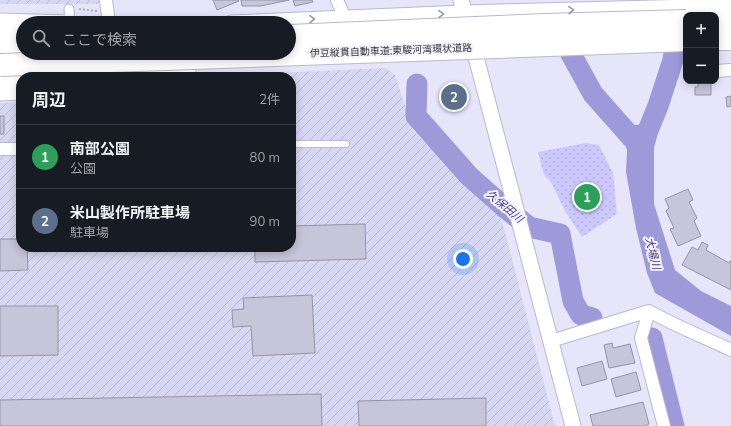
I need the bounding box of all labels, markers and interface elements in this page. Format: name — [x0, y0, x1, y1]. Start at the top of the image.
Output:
one-way arrow — [568, 6, 574, 14]
one-way arrow — [438, 9, 444, 18]
map controls — [683, 12, 719, 84]
button: + — [683, 12, 719, 48]
one-way arrow — [309, 15, 315, 24]
search box — [16, 16, 296, 60]
icon: search — [30, 27, 52, 49]
text: ここで検索 — [62, 30, 137, 49]
street label: 伊豆縦貫自動車道;東駿河湾環状道路 — [310, 41, 472, 60]
button: − — [683, 48, 719, 84]
pin: 2 — [441, 82, 467, 112]
text: 周辺 — [32, 89, 66, 110]
text: 2件 — [259, 91, 280, 107]
text: 南部公園 — [70, 139, 130, 158]
text: 1 — [41, 149, 49, 165]
text: 80 m — [250, 149, 280, 165]
text: 公園 — [70, 160, 96, 176]
pin: 1 — [574, 182, 600, 212]
water label: 久保田川 — [484, 186, 527, 226]
text: 米山製作所駐車場 — [70, 203, 190, 222]
text: 2 — [41, 213, 49, 229]
text: 90 m — [250, 213, 280, 229]
text: 駐車場 — [70, 224, 109, 240]
water label: 大場川 — [642, 235, 664, 272]
your location — [453, 249, 473, 269]

